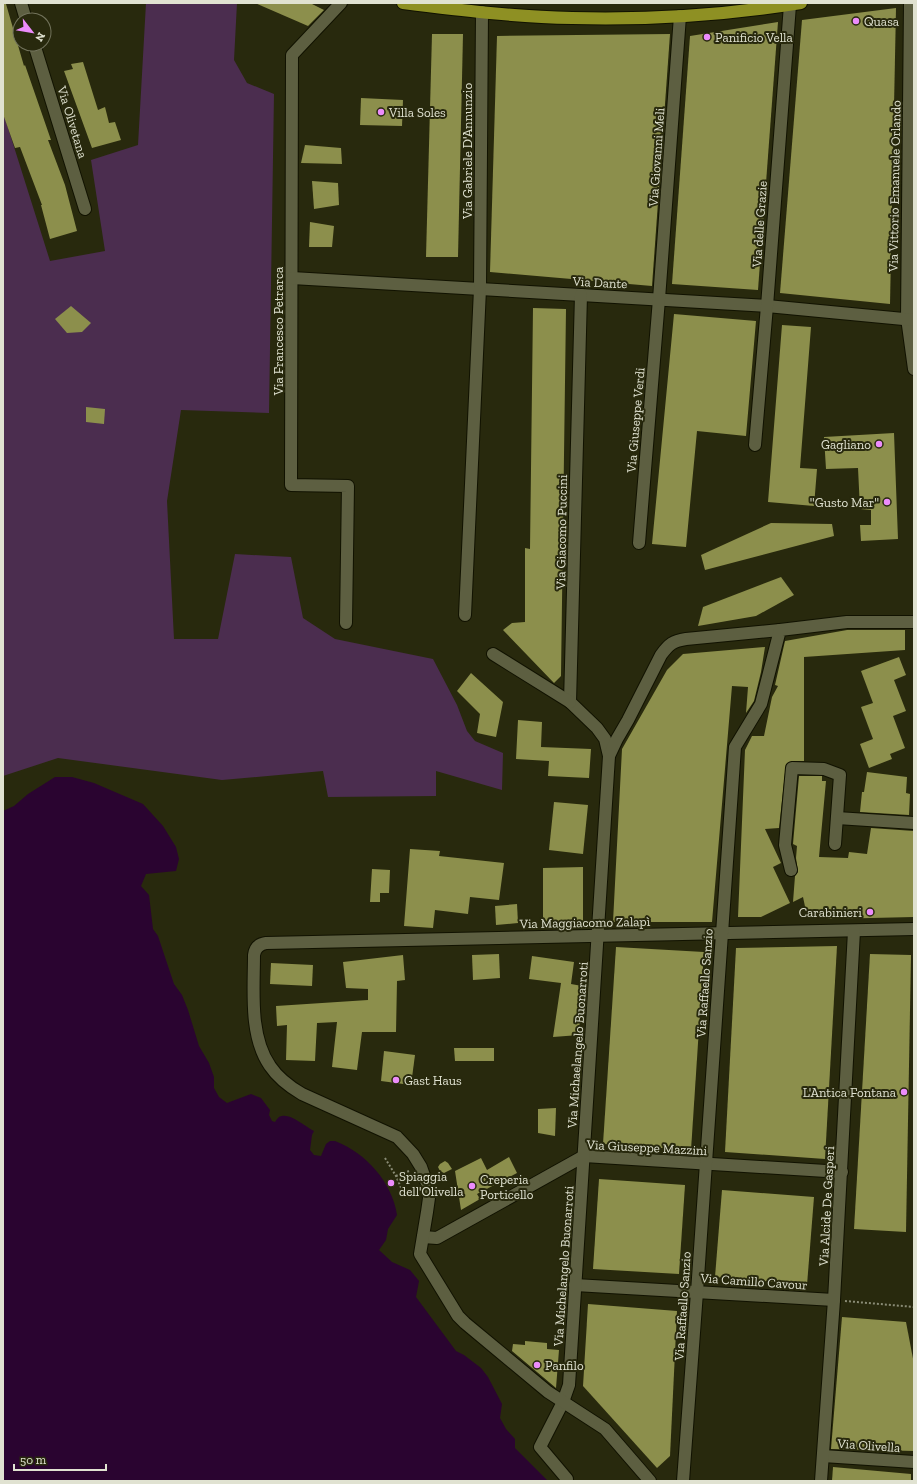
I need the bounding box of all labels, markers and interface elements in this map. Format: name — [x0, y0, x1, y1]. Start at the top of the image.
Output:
north arrow — [12, 12, 52, 52]
place label: Quasa — [864, 14, 900, 29]
marker: Quasa — [851, 16, 861, 26]
text: N — [32, 30, 48, 44]
place label: Panificio Vella — [715, 30, 794, 45]
marker: Panificio Vella — [702, 32, 712, 42]
street label: Via Olivetana — [54, 83, 91, 161]
street label: Via Gabriele D'Annunzio — [460, 83, 475, 220]
street label: Via Vittorio Emanuele Orlando — [885, 100, 904, 273]
place label: Villa Soles — [388, 105, 446, 120]
marker: Villa Soles — [376, 107, 386, 117]
street label: Via Giovanni Meli — [645, 107, 667, 208]
street label: Via delle Grazie — [749, 180, 770, 269]
street label: Via Francesco Petrarca — [271, 266, 286, 396]
street label: Via Dante — [571, 274, 628, 291]
street label: Via Giuseppe Verdi — [623, 366, 648, 474]
place label: Gagliano — [821, 437, 871, 452]
marker: Gagliano — [874, 439, 884, 449]
street label: Via Giacomo Puccini — [553, 474, 570, 591]
place label: "Gusto Mar" — [810, 495, 879, 510]
marker: "Gusto Mar" — [882, 497, 892, 507]
place label: Carabinieri — [799, 905, 862, 920]
marker: Carabinieri — [865, 907, 875, 917]
street label: Via Maggiacomo Zalapì — [519, 914, 651, 931]
street label: Via Raffaello Sanzio — [693, 928, 716, 1039]
street label: Via Michaelangelo Buonarroti — [564, 961, 591, 1130]
place label: Gast Haus — [404, 1073, 462, 1088]
marker: Gast Haus — [391, 1075, 401, 1085]
place label: L'Antica Fontana — [803, 1085, 897, 1100]
marker: L'Antica Fontana — [899, 1087, 909, 1097]
street label: Via Giuseppe Mazzini — [585, 1137, 708, 1158]
street label: Via Alcide De Gasperi — [816, 1145, 837, 1267]
place label: Spiaggia dell'Olivella — [399, 1169, 464, 1199]
place label: Creperia Porticello — [480, 1172, 534, 1202]
marker: Spiaggia dell'Olivella — [386, 1178, 396, 1188]
marker: Creperia Porticello — [467, 1181, 477, 1191]
street label: Via Michelangelo Buonarroti — [550, 1185, 577, 1348]
street label: Via Raffaello Sanzio — [671, 1251, 694, 1362]
street label: Via Camillo Cavour — [699, 1270, 808, 1293]
place label: Panfilo — [545, 1358, 584, 1373]
marker: Panfilo — [532, 1360, 542, 1370]
street label: Via Olivella — [836, 1436, 902, 1455]
scale bar — [14, 1446, 106, 1472]
text: 50 m — [20, 1453, 47, 1467]

